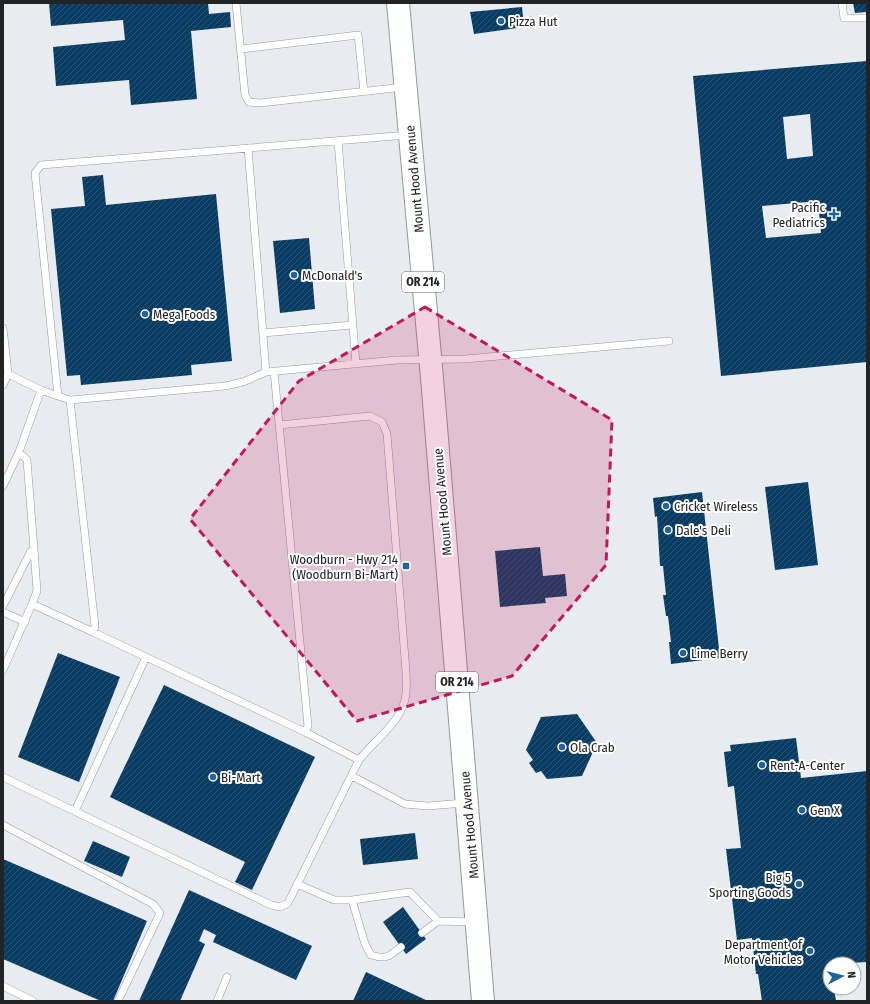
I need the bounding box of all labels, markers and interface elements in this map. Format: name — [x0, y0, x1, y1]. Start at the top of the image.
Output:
place label: Pizza Hut — [509, 14, 558, 29]
marker: Pizza Hut — [496, 16, 506, 26]
street label: Mount Hood Avenue — [402, 125, 427, 233]
place label: Pacific Pediatrics — [772, 200, 825, 230]
marker: Pacific Pediatrics — [828, 208, 840, 220]
place label: McDonald's — [302, 268, 363, 283]
marker: McDonald's — [289, 270, 299, 280]
road number: OR 214 — [402, 272, 444, 292]
place label: Mega Foods — [153, 307, 216, 322]
marker: Mega Foods — [140, 309, 150, 319]
street label: Mount Hood Avenue — [430, 448, 455, 556]
place label: Cricket Wireless — [674, 499, 758, 514]
marker: Cricket Wireless — [661, 501, 671, 511]
place label: Dale's Deli — [676, 523, 731, 538]
marker: Dale's Deli — [663, 525, 673, 535]
place label: Woodburn - Hwy 214 (Woodburn Bi-Mart) — [290, 552, 398, 582]
marker: Woodburn - Hwy 214 (Woodburn Bi-Mart) — [401, 561, 411, 571]
place label: Lime Berry — [691, 646, 748, 661]
marker: Lime Berry — [678, 648, 688, 658]
road number: OR 214 — [436, 672, 478, 692]
place label: Ola Crab — [570, 740, 615, 755]
marker: Ola Crab — [557, 742, 567, 752]
place label: Rent-A-Center — [770, 758, 845, 773]
marker: Rent-A-Center — [757, 760, 767, 770]
place label: Bi-Mart — [221, 770, 261, 785]
street label: Mount Hood Avenue — [457, 771, 482, 879]
marker: Bi-Mart — [208, 772, 218, 782]
place label: Gen X — [810, 803, 841, 818]
marker: Gen X — [797, 805, 807, 815]
place label: Big 5 Sporting Goods — [709, 870, 791, 900]
marker: Big 5 Sporting Goods — [794, 879, 804, 889]
place label: Department of Motor Vehicles — [724, 937, 803, 967]
marker: Department of Motor Vehicles — [805, 946, 815, 956]
north arrow — [822, 956, 862, 996]
text: N — [845, 971, 858, 979]

